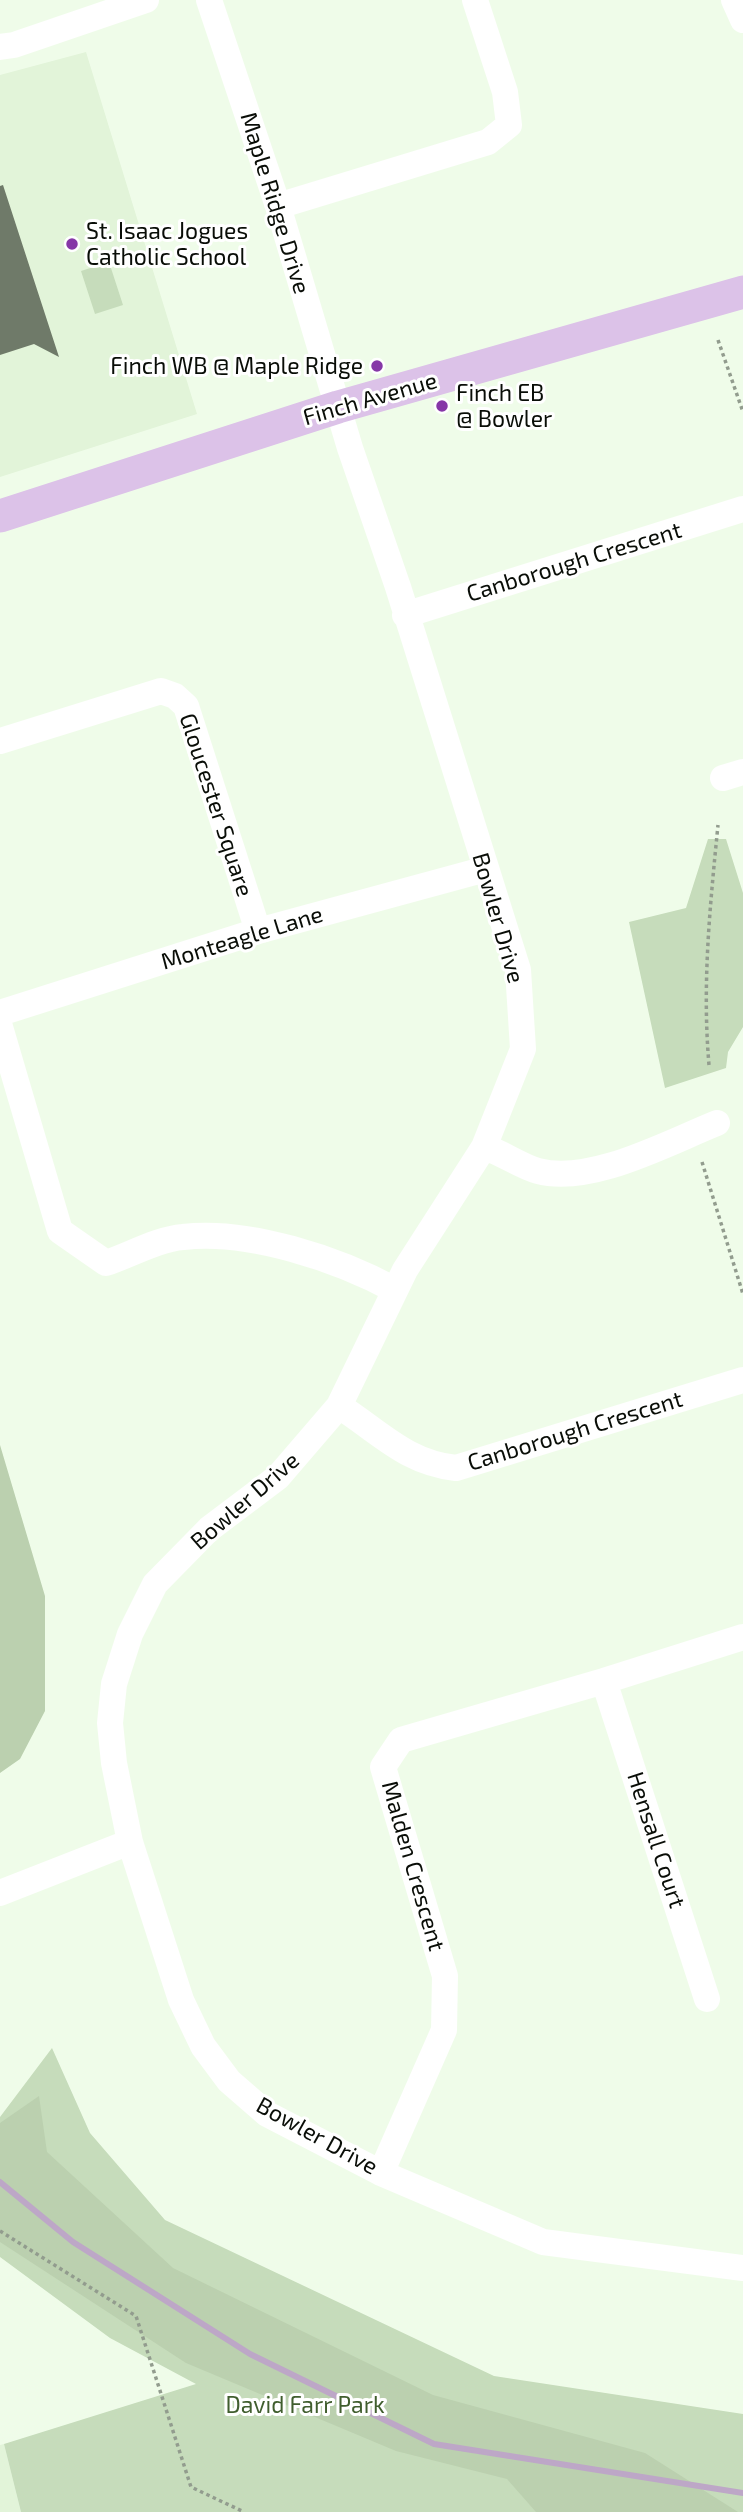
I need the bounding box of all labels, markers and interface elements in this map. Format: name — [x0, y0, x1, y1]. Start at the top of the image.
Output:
street label: Maple Ridge Drive — [234, 109, 316, 297]
place label: St. Isaac Jogues Catholic School — [86, 217, 248, 271]
marker: St. Isaac Jogues Catholic School — [64, 236, 80, 252]
place label: Finch WB @ Maple Ridge — [110, 352, 363, 380]
marker: Finch WB @ Maple Ridge — [369, 358, 385, 374]
street label: Finch Avenue — [300, 367, 440, 431]
place label: Finch EB @ Bowler — [456, 379, 552, 433]
marker: Finch EB @ Bowler — [434, 398, 450, 414]
street label: Canborough Crescent — [463, 516, 685, 608]
street label: Gloucester Square — [173, 710, 259, 900]
street label: Bowler Drive — [466, 850, 530, 986]
street label: Monteagle Lane — [158, 900, 326, 976]
street label: Canborough Crescent — [464, 1385, 686, 1477]
street label: Bowler Drive — [185, 1447, 305, 1555]
street label: Hensall Court — [621, 1768, 691, 1912]
street label: Malden Crescent — [376, 1778, 450, 1954]
street label: Bowler Drive — [252, 2091, 382, 2181]
park label: David Farr Park — [225, 2391, 385, 2419]

